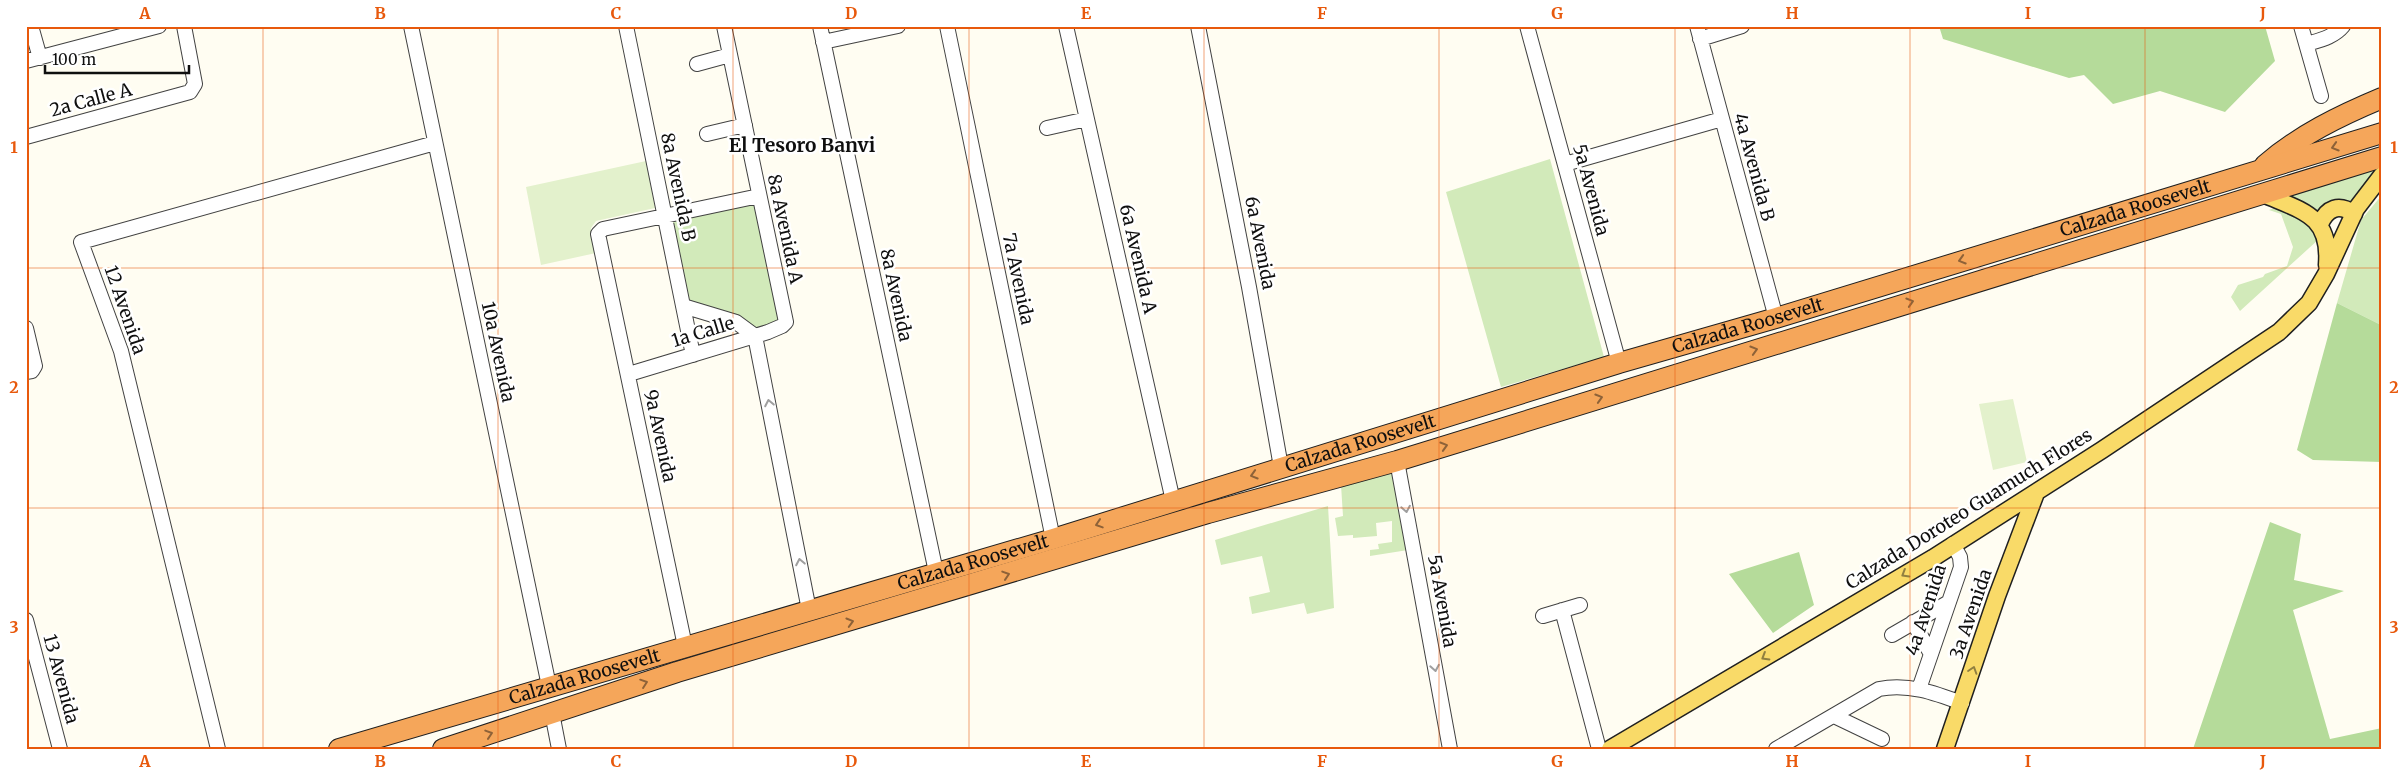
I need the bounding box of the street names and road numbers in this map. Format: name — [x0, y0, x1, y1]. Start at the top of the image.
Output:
street label: 2a Calle A — [47, 77, 135, 121]
street label: 4a Avenida B — [1729, 110, 1780, 223]
street label: 8a Avenida B — [656, 130, 701, 243]
street label: 5a Avenida — [1568, 142, 1615, 238]
street label: 8a Avenida A — [763, 172, 808, 286]
street label: Calzada Roosevelt — [2057, 174, 2213, 242]
street label: 6a Avenida — [1240, 194, 1281, 292]
street label: 6a Avenida A — [1115, 202, 1162, 316]
street label: 7a Avenida — [998, 231, 1039, 327]
street label: 8a Avenida — [875, 246, 918, 344]
street label: 12 Avenida — [100, 262, 151, 358]
street label: Calzada Roosevelt — [1669, 292, 1826, 358]
street label: 10a Avenida — [477, 300, 520, 405]
street label: 1a Calle — [669, 311, 737, 352]
street label: 9a Avenida — [639, 387, 682, 485]
street label: Calzada Roosevelt — [1282, 409, 1438, 477]
street label: Calzada Doroteo Guamuch Flores — [1841, 423, 2096, 594]
street label: Calzada Roosevelt — [895, 529, 1051, 595]
street label: 5a Avenida — [1423, 553, 1462, 649]
street label: 4a Avenida — [1900, 561, 1951, 658]
street label: 3a Avenida — [1944, 566, 1997, 662]
street label: 13 Avenida — [39, 632, 85, 726]
street label: Calzada Roosevelt — [506, 643, 663, 709]

